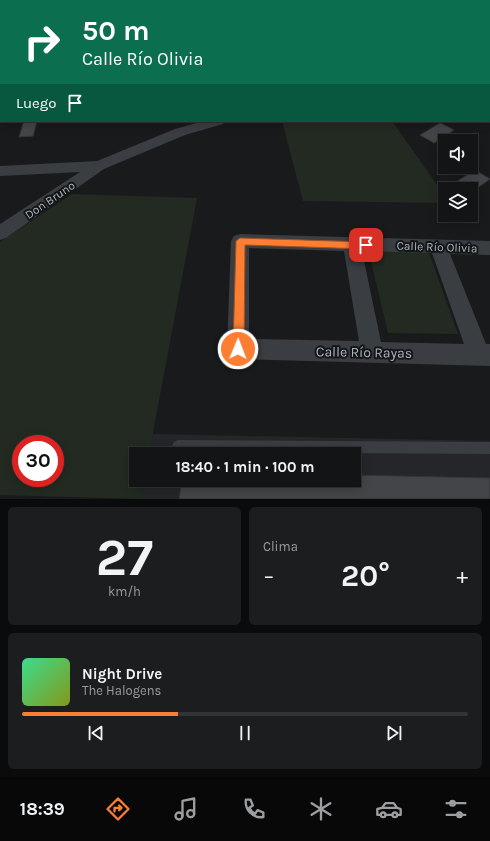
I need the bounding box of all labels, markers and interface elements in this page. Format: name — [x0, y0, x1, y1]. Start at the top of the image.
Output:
text: 50 m — [82, 14, 150, 47]
icon: right — [16, 16, 68, 68]
text: Calle Río Olivia — [82, 48, 203, 70]
icon: arrive — [64, 92, 86, 114]
text: Luego — [16, 94, 56, 112]
map controls — [438, 134, 478, 222]
button: sound — [438, 134, 478, 174]
street label: Don Bruno — [22, 178, 78, 222]
button: layers — [438, 182, 478, 222]
pin — [349, 228, 383, 262]
icon: arrive — [355, 234, 377, 256]
street label: Calle Río Olivia — [396, 239, 478, 255]
position arrow — [217, 328, 259, 370]
street label: Calle Río Rayas — [316, 343, 412, 362]
speed limit sign: 30 — [12, 435, 64, 487]
text: 18:40 · 1 min · 100 m — [175, 458, 315, 476]
text: 27 — [96, 527, 153, 588]
text: Clima — [263, 539, 298, 554]
text: 20° — [341, 558, 390, 594]
text: − — [263, 563, 275, 589]
text: + — [456, 563, 468, 589]
text: km/h — [108, 584, 141, 599]
text: Night Drive — [82, 665, 162, 683]
text: The Halogens — [82, 683, 161, 698]
icon: previous — [85, 722, 107, 744]
icon: pause — [234, 722, 256, 744]
icon: next — [383, 722, 405, 744]
icon: directions — [104, 795, 132, 823]
icon: music — [172, 795, 200, 823]
icon: phone — [240, 795, 268, 823]
icon: climate — [307, 795, 335, 823]
icon: car — [375, 795, 403, 823]
icon: filters — [442, 795, 470, 823]
text: 18:39 — [20, 798, 65, 820]

